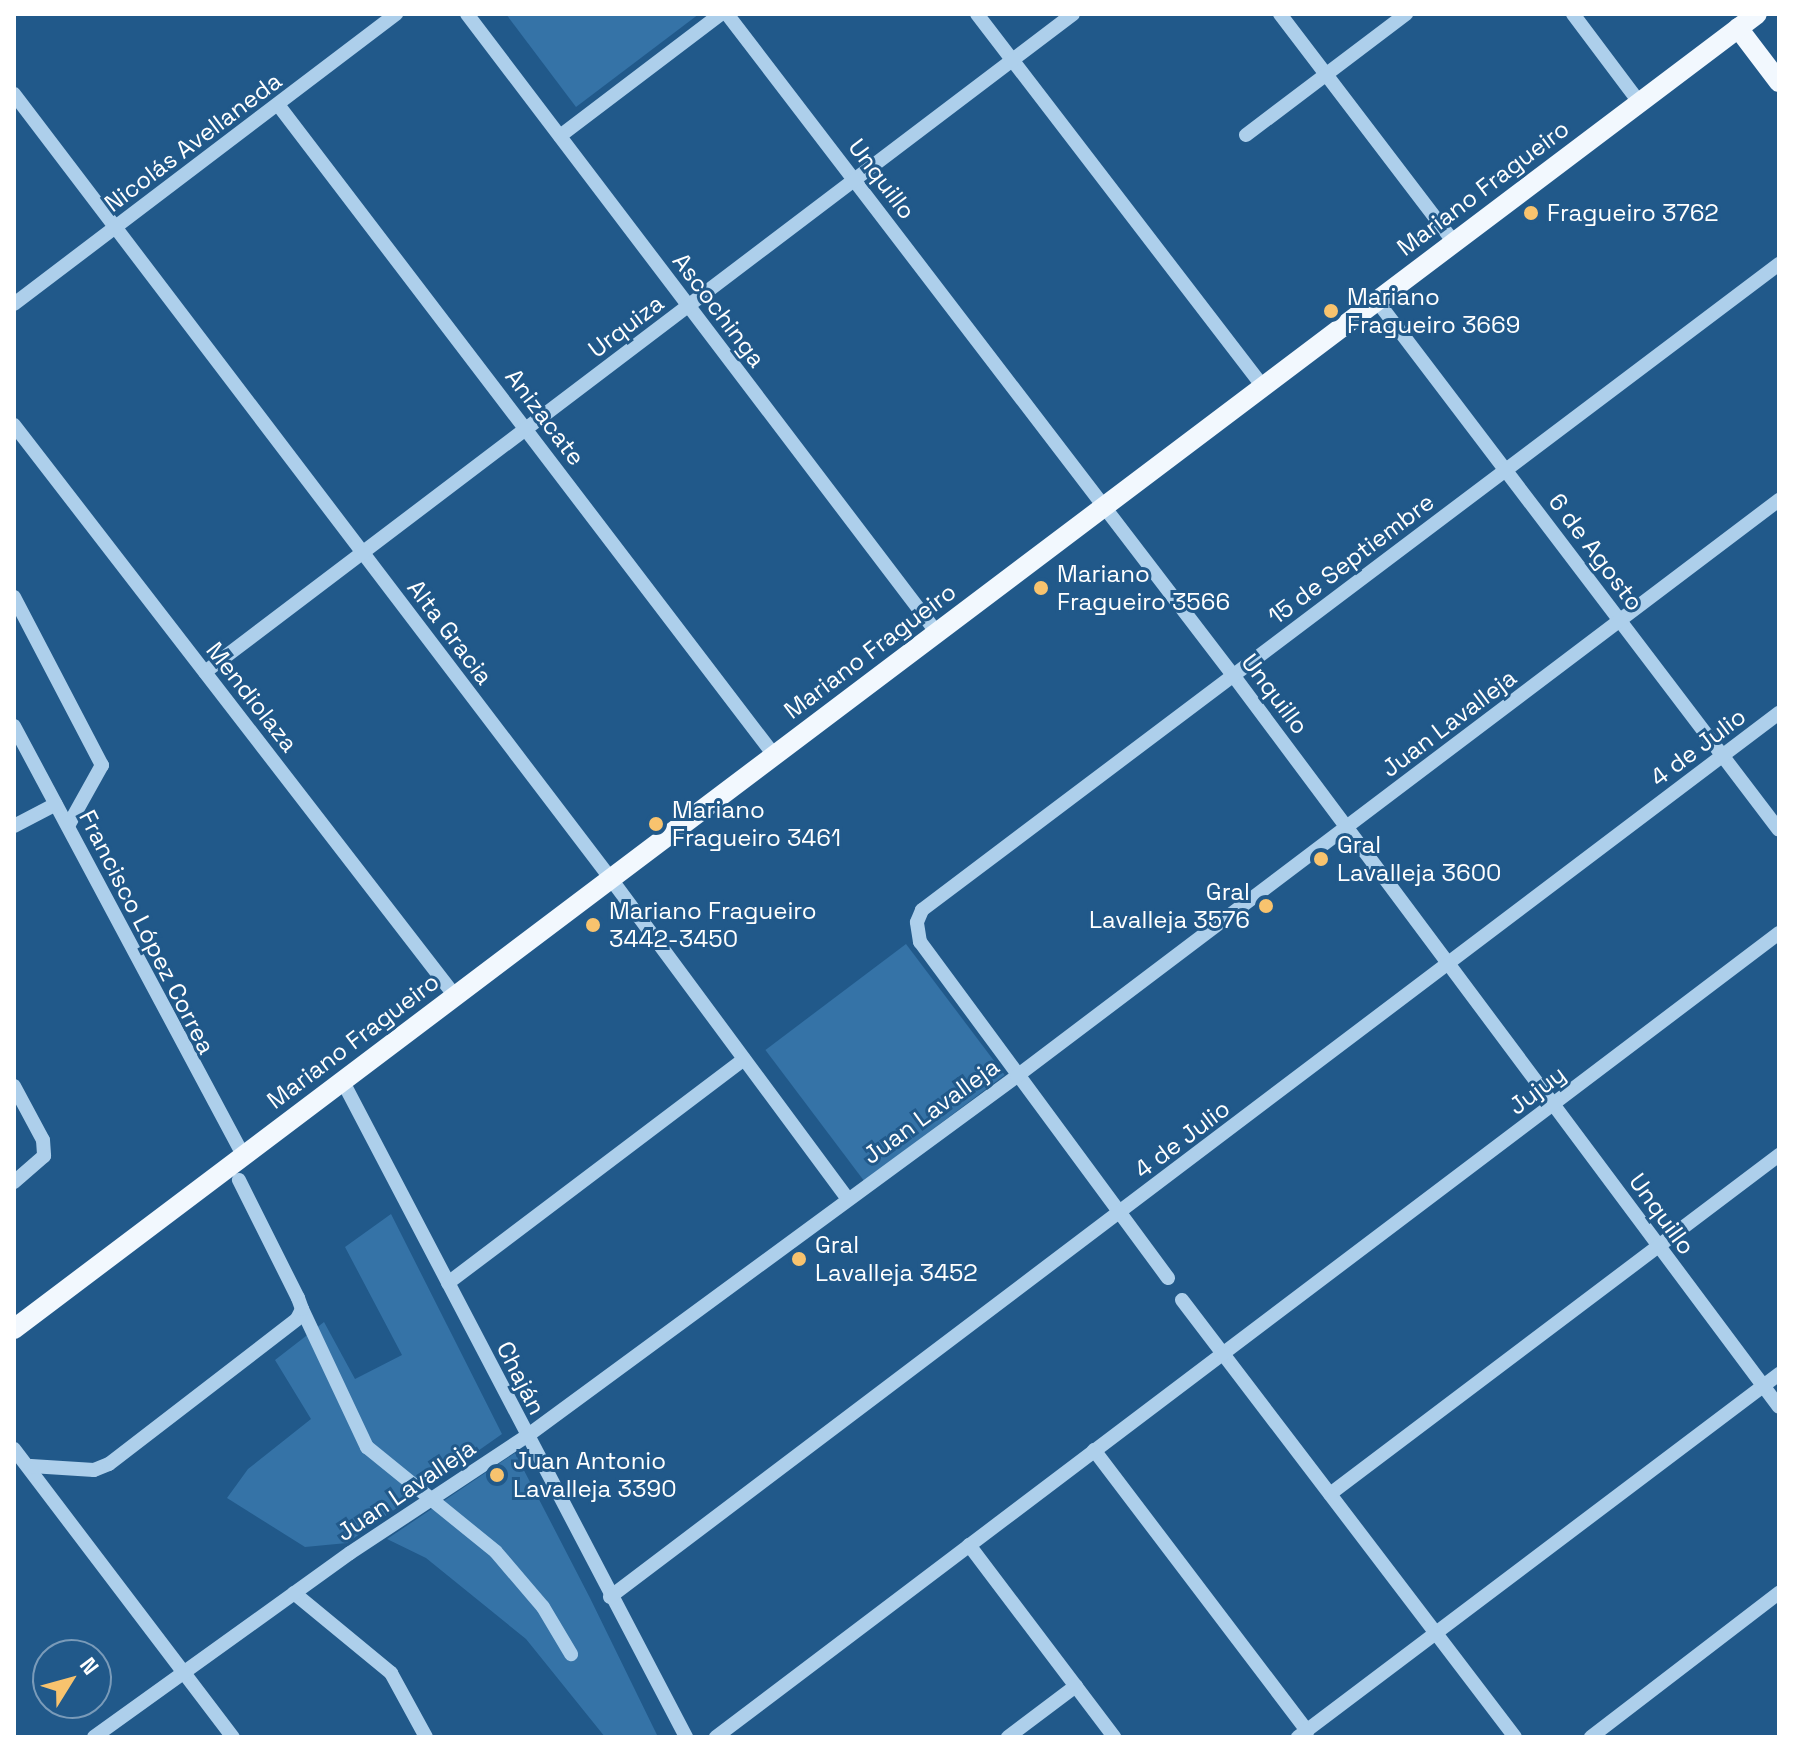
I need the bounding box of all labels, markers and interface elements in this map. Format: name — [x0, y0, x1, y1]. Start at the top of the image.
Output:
street label: Nicolás Avellaneda — [99, 66, 287, 218]
street label: Mariano Fragueiro — [1391, 114, 1575, 262]
street label: Unquillo — [842, 133, 922, 225]
place label: Fragueiro 3762 — [1547, 199, 1719, 227]
marker: Fragueiro 3762 — [1522, 204, 1540, 222]
street label: Ascochinga — [667, 247, 771, 373]
place label: Mariano Fragueiro 3669 — [1347, 283, 1520, 339]
street label: Urquiza — [583, 288, 669, 364]
marker: Mariano Fragueiro 3669 — [1322, 302, 1340, 320]
street label: Anizacate — [499, 363, 591, 471]
street label: 15 de Septiembre — [1262, 487, 1440, 631]
street label: 6 de Agosto — [1542, 487, 1650, 617]
place label: Mariano Fragueiro 3566 — [1057, 560, 1230, 616]
street label: Alta Gracia — [401, 574, 499, 690]
street label: Mariano Fragueiro — [778, 577, 962, 725]
marker: Mariano Fragueiro 3566 — [1032, 579, 1050, 597]
street label: Mendiolaza — [200, 636, 304, 758]
street label: Unquillo — [1235, 648, 1315, 740]
street label: Juan Lavalleja — [1376, 663, 1522, 783]
street label: 4 de Julio — [1645, 702, 1751, 792]
place label: Mariano Fragueiro 3461 — [672, 796, 841, 852]
street label: Francisco López Correa — [73, 805, 221, 1059]
marker: Mariano Fragueiro 3461 — [647, 815, 665, 833]
place label: Gral Lavalleja 3600 — [1337, 831, 1501, 887]
marker: Gral Lavalleja 3600 — [1312, 850, 1330, 868]
place label: Gral Lavalleja 3576 — [1089, 878, 1250, 934]
place label: Mariano Fragueiro 3442-3450 — [609, 897, 817, 953]
marker: Gral Lavalleja 3576 — [1257, 897, 1275, 915]
marker: Mariano Fragueiro 3442-3450 — [584, 916, 602, 934]
street label: Mariano Fragueiro — [261, 967, 445, 1115]
street label: Juan Lavalleja — [857, 1052, 1005, 1170]
street label: Jujuy — [1503, 1059, 1571, 1121]
street label: 4 de Julio — [1129, 1094, 1235, 1184]
street label: Unquillo — [1623, 1168, 1701, 1260]
place label: Gral Lavalleja 3452 — [815, 1231, 978, 1287]
marker: Gral Lavalleja 3452 — [790, 1250, 808, 1268]
street label: Chaján — [490, 1337, 552, 1419]
street label: Juan Lavalleja — [331, 1433, 481, 1547]
place label: Juan Antonio Lavalleja 3390 — [513, 1447, 677, 1503]
marker: Juan Antonio Lavalleja 3390 — [488, 1466, 506, 1484]
north arrow — [32, 1639, 112, 1719]
text: N — [74, 1651, 105, 1680]

